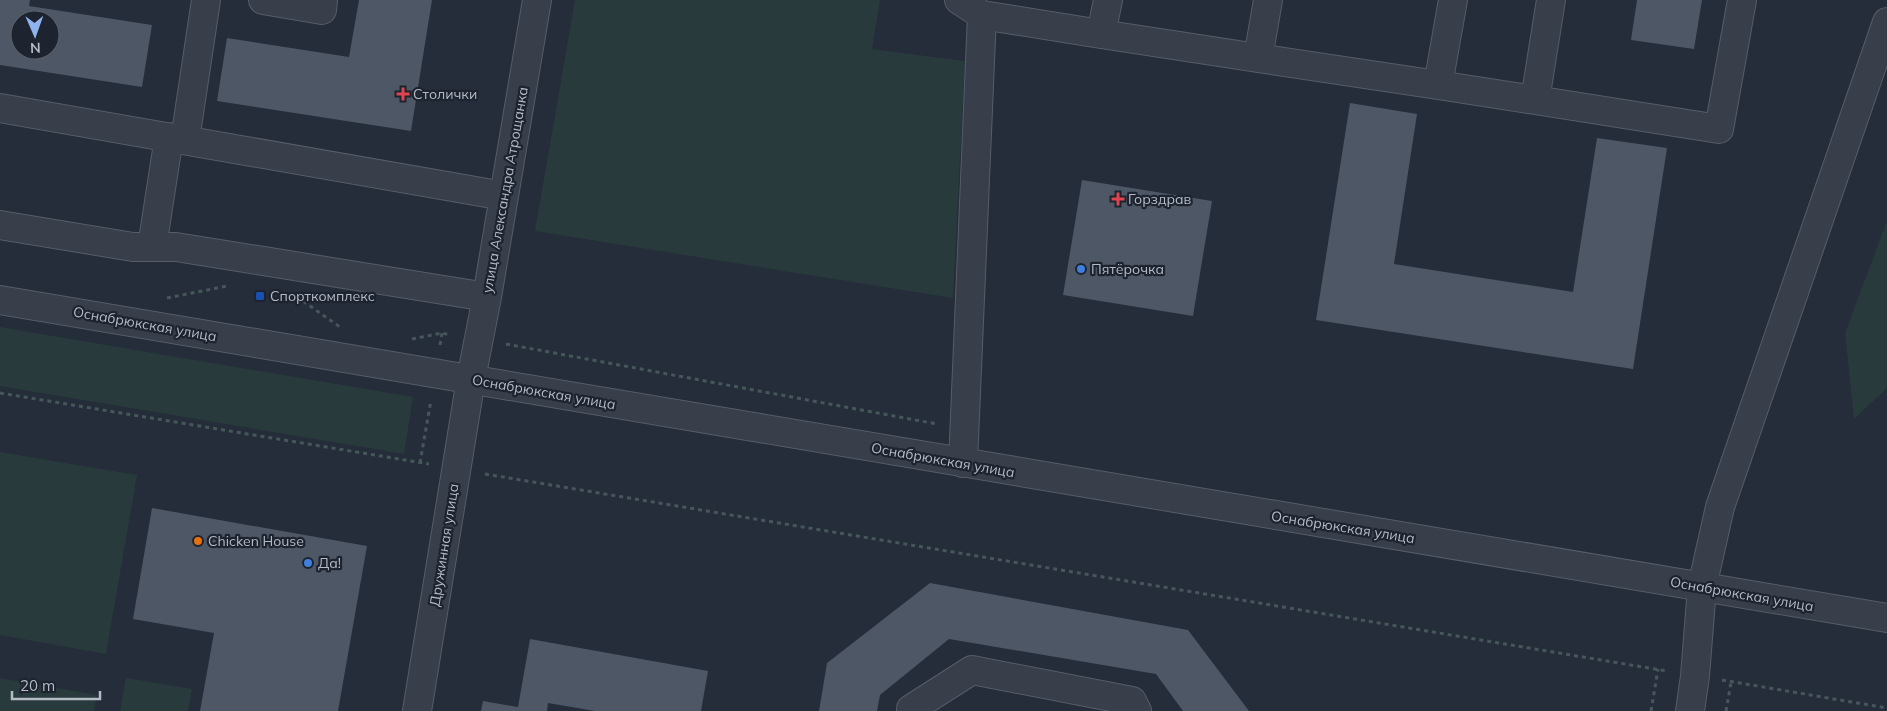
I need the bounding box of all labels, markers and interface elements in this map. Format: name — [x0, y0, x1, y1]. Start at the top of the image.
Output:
north arrow — [10, 10, 60, 60]
text: N — [30, 39, 41, 57]
place label: Столички — [413, 85, 477, 103]
street label: улица Александра Атрощанка — [478, 85, 532, 295]
marker: Столички — [397, 88, 409, 100]
place label: Горздрав — [1128, 190, 1192, 208]
marker: Горздрав — [1112, 193, 1124, 205]
place label: Пятёрочка — [1091, 260, 1164, 278]
marker: Пятёрочка — [1075, 263, 1087, 275]
place label: Спорткомплекс — [270, 287, 375, 305]
marker: Спорткомплекс — [254, 290, 266, 302]
street label: Оснабрюкская улица — [72, 303, 218, 345]
street label: Оснабрюкская улица — [471, 371, 617, 413]
street label: Оснабрюкская улица — [870, 439, 1016, 481]
street label: Дружинная улица — [425, 482, 463, 608]
street label: Оснабрюкская улица — [1270, 507, 1416, 547]
place label: Chicken House — [208, 532, 304, 550]
marker: Chicken House — [192, 535, 204, 547]
place label: Да! — [318, 554, 341, 572]
marker: Да! — [302, 557, 314, 569]
street label: Оснабрюкская улица — [1669, 573, 1815, 615]
scale bar — [12, 668, 100, 700]
text: 20 m — [20, 676, 55, 695]

